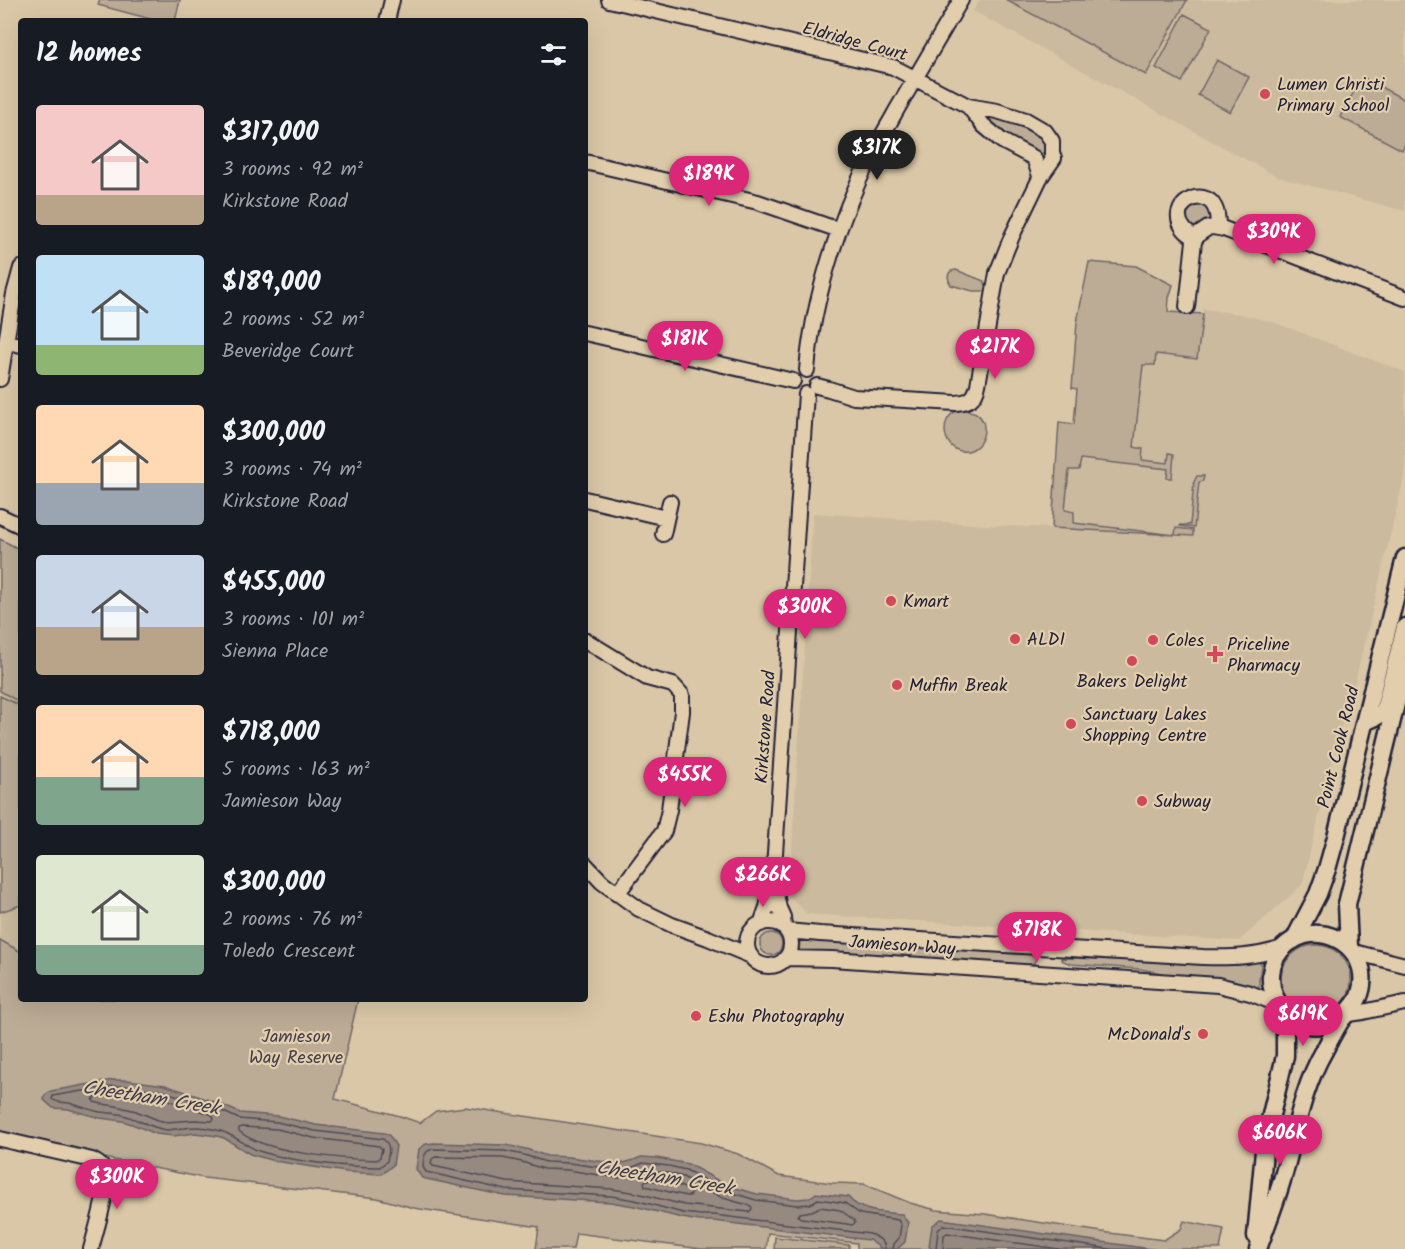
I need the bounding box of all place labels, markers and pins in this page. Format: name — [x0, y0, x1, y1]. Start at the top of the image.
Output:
place label: Lumen Christi Primary School — [1277, 71, 1390, 121]
marker: Lumen Christi Primary School — [1258, 87, 1272, 101]
pin: $317K — [835, 130, 919, 181]
pin: $189K — [667, 156, 751, 207]
pin: $309K — [1232, 214, 1316, 265]
pin: $181K — [643, 321, 727, 372]
pin: $217K — [953, 329, 1037, 380]
place label: Kmart — [903, 588, 950, 617]
pin: $300K — [763, 589, 847, 640]
marker: Kmart — [884, 594, 898, 608]
place label: ALDI — [1027, 626, 1065, 655]
place label: Coles — [1165, 627, 1204, 656]
place label: Priceline Pharmacy — [1227, 631, 1301, 681]
marker: ALDI — [1008, 632, 1022, 646]
marker: Coles — [1146, 633, 1160, 647]
marker: Priceline Pharmacy — [1208, 647, 1222, 661]
marker: Bakers Delight — [1125, 654, 1139, 668]
place label: Bakers Delight — [1077, 668, 1188, 697]
place label: Muffin Break — [909, 672, 1008, 701]
marker: Muffin Break — [890, 678, 904, 692]
place label: Sanctuary Lakes Shopping Centre — [1083, 701, 1207, 751]
marker: Sanctuary Lakes Shopping Centre — [1064, 717, 1078, 731]
pin: $455K — [643, 757, 727, 808]
place label: Subway — [1154, 788, 1211, 817]
marker: Subway — [1135, 794, 1149, 808]
pin: $266K — [721, 857, 805, 908]
pin: $718K — [995, 912, 1079, 963]
pin: $619K — [1261, 996, 1345, 1047]
place label: Eshu Photography — [708, 1003, 845, 1032]
marker: Eshu Photography — [689, 1009, 703, 1023]
place label: McDonald's — [1107, 1021, 1191, 1050]
marker: McDonald's — [1196, 1027, 1210, 1041]
pin: $606K — [1238, 1115, 1322, 1166]
pin: $300K — [75, 1159, 159, 1210]

